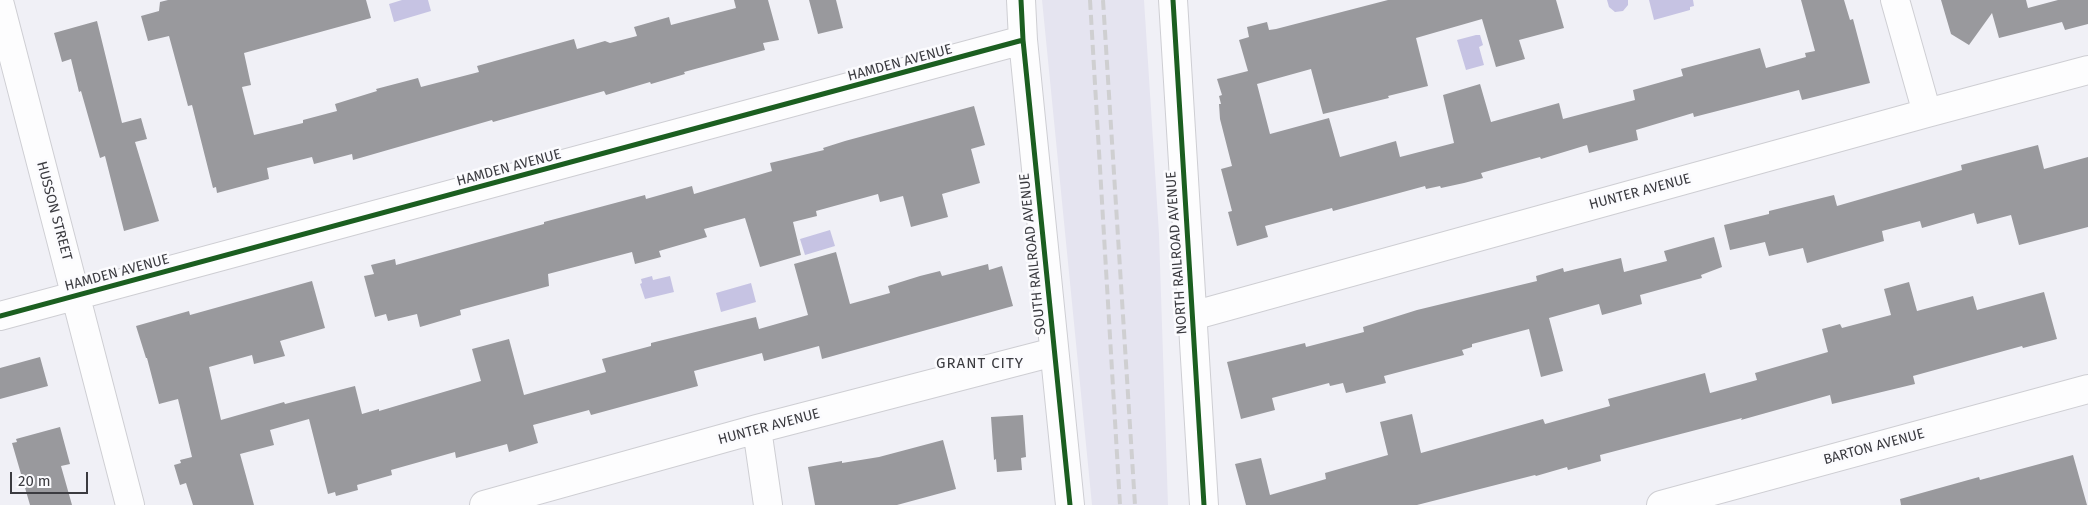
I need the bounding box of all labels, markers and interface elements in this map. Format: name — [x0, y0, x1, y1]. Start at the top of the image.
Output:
street label: HAMDEN AVENUE — [846, 41, 954, 85]
street label: HAMDEN AVENUE — [455, 146, 563, 190]
street label: HUSSON STREET — [33, 160, 75, 262]
street label: HUNTER AVENUE — [1587, 170, 1693, 214]
street label: NORTH RAILROAD AVENUE — [1163, 171, 1191, 335]
street label: SOUTH RAILROAD AVENUE — [1016, 172, 1050, 336]
street label: HAMDEN AVENUE — [63, 251, 171, 295]
district label: GRANT CITY — [935, 355, 1025, 373]
street label: HUNTER AVENUE — [716, 405, 822, 449]
street label: BARTON AVENUE — [1822, 425, 1926, 469]
scale bar — [12, 462, 90, 494]
text: 20 m — [18, 472, 51, 490]

